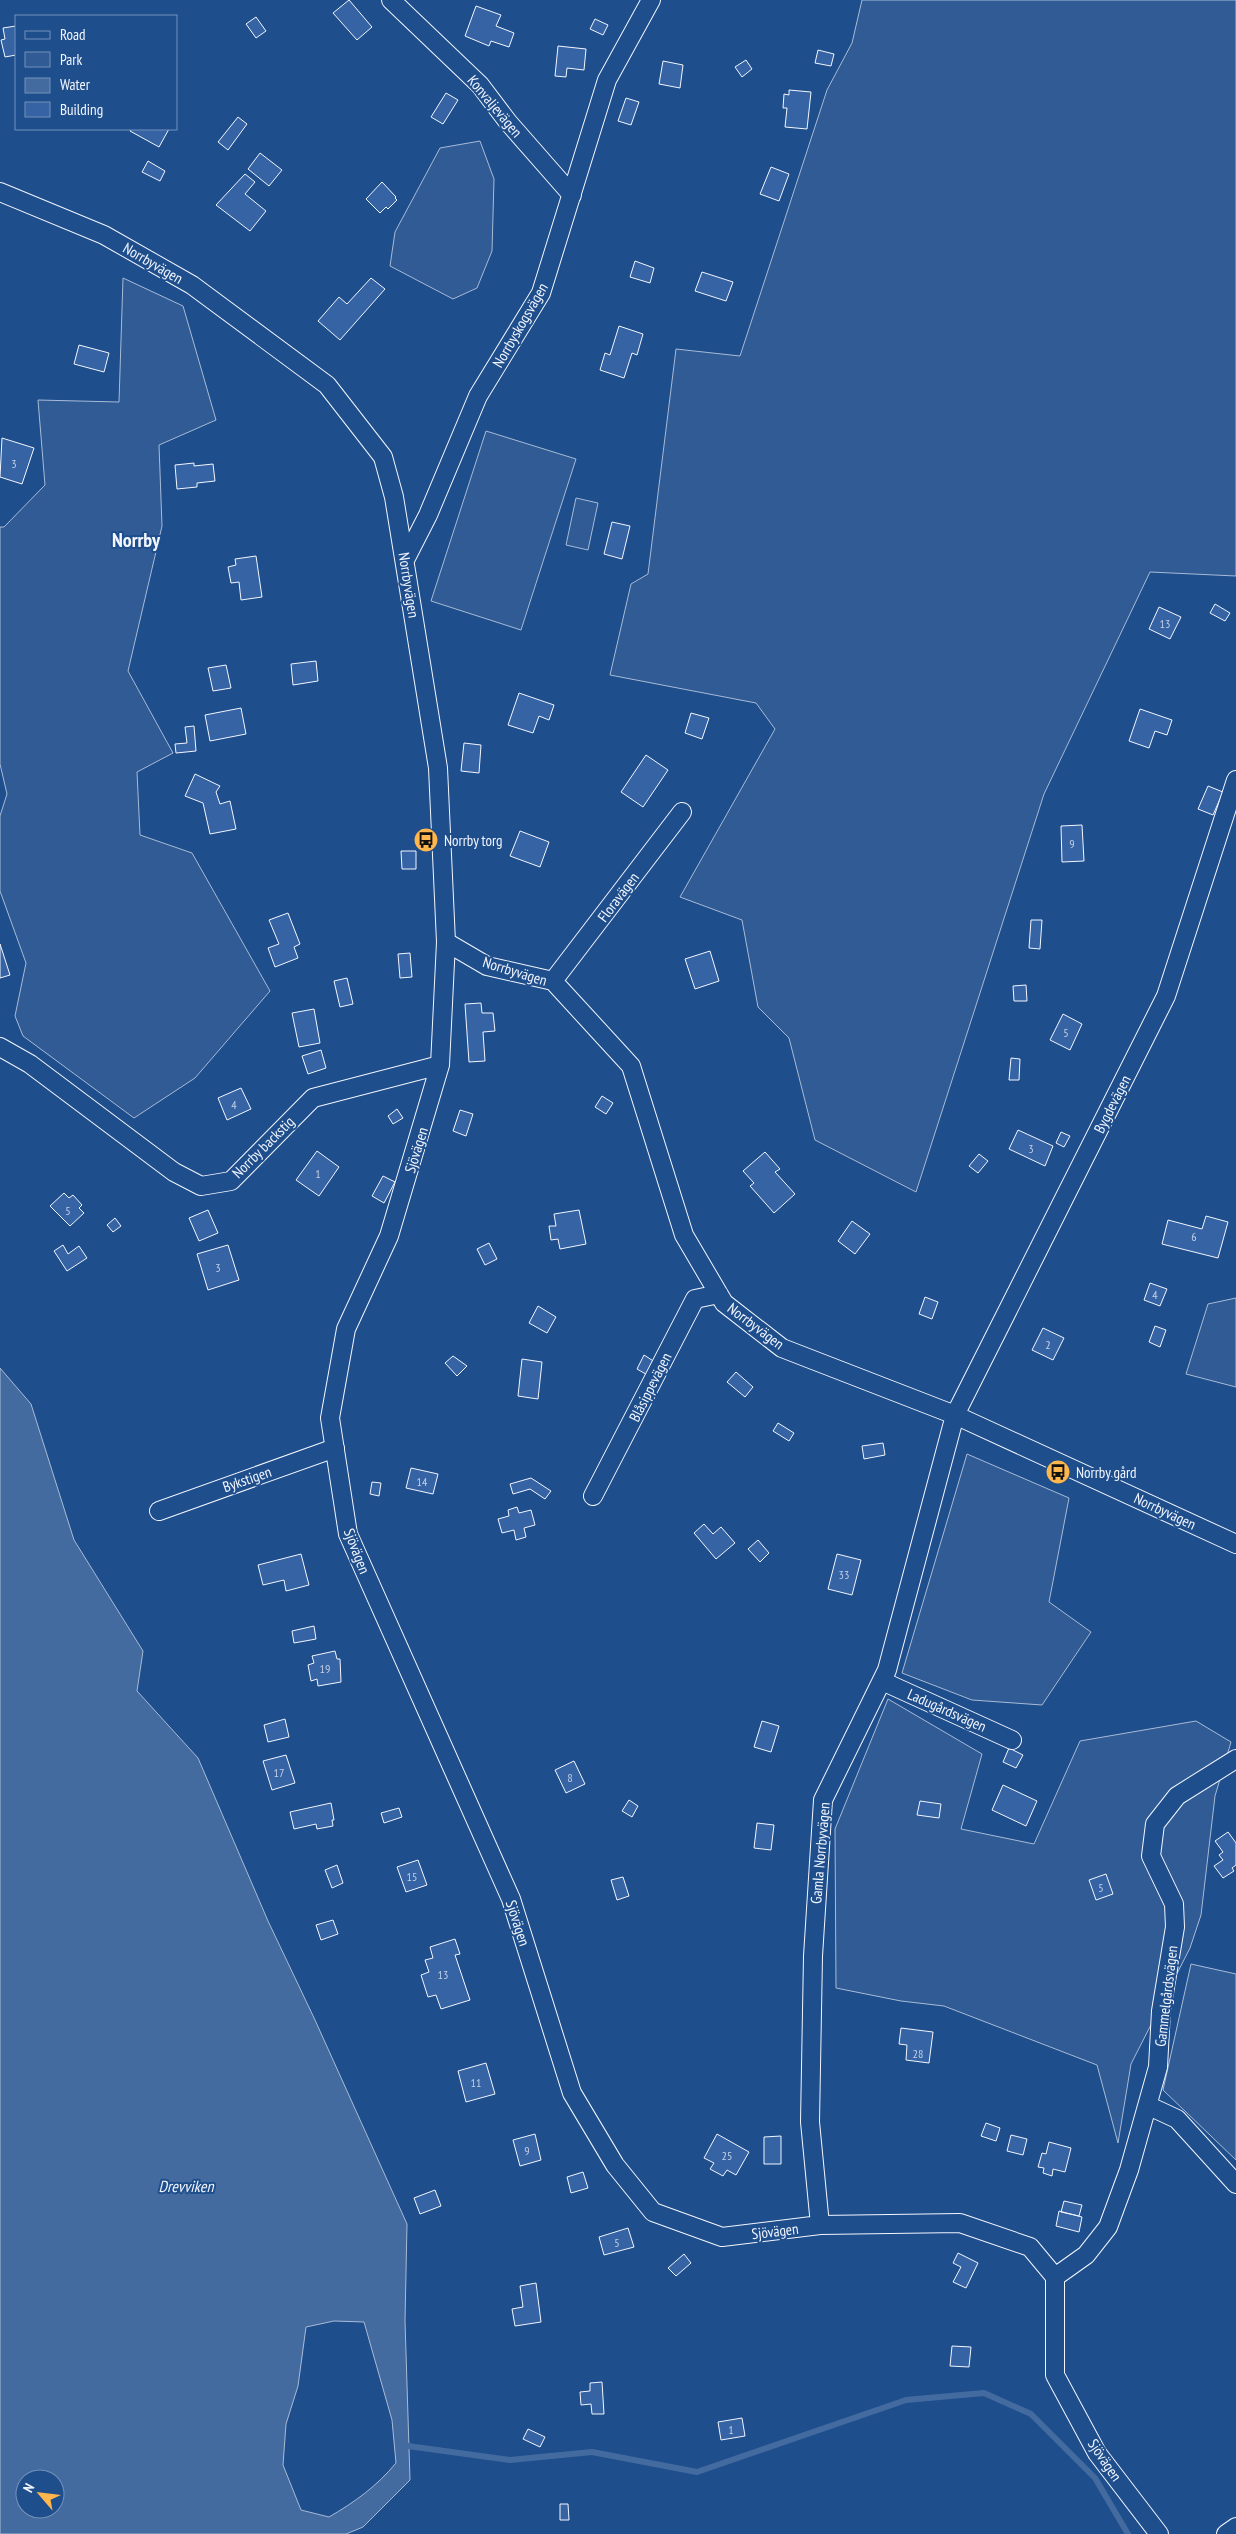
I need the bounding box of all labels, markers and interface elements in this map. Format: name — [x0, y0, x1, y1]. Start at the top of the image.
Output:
legend — [15, 15, 178, 130]
text: Road — [60, 25, 86, 44]
text: Park — [60, 50, 82, 69]
street label: Konvaljevägen — [463, 71, 527, 141]
text: Water — [60, 75, 91, 94]
text: Building — [60, 100, 103, 119]
street label: Norrbyvägen — [120, 238, 186, 288]
street label: Norrbyskogsvägen — [488, 279, 552, 371]
house number: 3 — [11, 456, 17, 471]
district label: Norrby — [112, 527, 161, 553]
street label: Norrbyvägen — [394, 551, 424, 619]
house number: 13 — [1160, 616, 1170, 631]
bus stop icon: Norrby torg — [413, 827, 439, 853]
place label: Norrby torg — [444, 831, 503, 850]
house number: 9 — [1069, 836, 1075, 851]
street label: Floravägen — [593, 868, 643, 926]
street label: Norrbyvägen — [481, 952, 549, 990]
house number: 5 — [1063, 1025, 1069, 1040]
street label: Bygdevägen — [1089, 1072, 1135, 1136]
house number: 4 — [231, 1097, 237, 1112]
street label: Norrby backstig — [228, 1112, 298, 1182]
street label: Sjövägen — [400, 1125, 432, 1175]
house number: 3 — [1028, 1141, 1034, 1156]
house number: 1 — [315, 1166, 321, 1181]
house number: 5 — [65, 1203, 71, 1218]
house number: 6 — [1191, 1229, 1197, 1244]
house number: 3 — [215, 1260, 221, 1275]
house number: 4 — [1152, 1287, 1158, 1302]
street label: Norrbyvägen — [724, 1299, 788, 1353]
house number: 2 — [1045, 1337, 1051, 1352]
street label: Blåsippevägen — [625, 1349, 675, 1425]
bus stop icon: Norrby gård — [1045, 1459, 1071, 1485]
street label: Bykstigen — [220, 1462, 274, 1496]
place label: Norrby gård — [1076, 1463, 1137, 1482]
house number: 14 — [417, 1474, 428, 1489]
street label: Norrbyvägen — [1131, 1488, 1199, 1534]
street label: Sjövägen — [340, 1526, 374, 1576]
house number: 33 — [839, 1567, 849, 1582]
house number: 19 — [320, 1661, 330, 1676]
street label: Ladugårdsvägen — [905, 1684, 989, 1736]
house number: 17 — [274, 1765, 284, 1780]
house number: 8 — [567, 1770, 573, 1785]
street label: Gamla Norrbyvägen — [806, 1801, 834, 1905]
house number: 15 — [407, 1869, 417, 1884]
house number: 5 — [1098, 1880, 1104, 1895]
street label: Sjövägen — [502, 1898, 534, 1948]
street label: Gammelgårdsvägen — [1150, 1944, 1182, 2048]
house number: 13 — [438, 1967, 448, 1982]
house number: 28 — [913, 2046, 923, 2061]
house number: 11 — [471, 2075, 481, 2090]
house number: 9 — [524, 2143, 530, 2158]
house number: 25 — [722, 2148, 732, 2163]
water label: Drevviken — [159, 2176, 214, 2196]
street label: Sjövägen — [750, 2219, 800, 2243]
house number: 5 — [614, 2235, 620, 2250]
house number: 1 — [728, 2422, 734, 2437]
street label: Sjövägen — [1084, 2435, 1126, 2485]
north arrow — [15, 2469, 65, 2519]
text: N — [19, 2480, 38, 2495]

